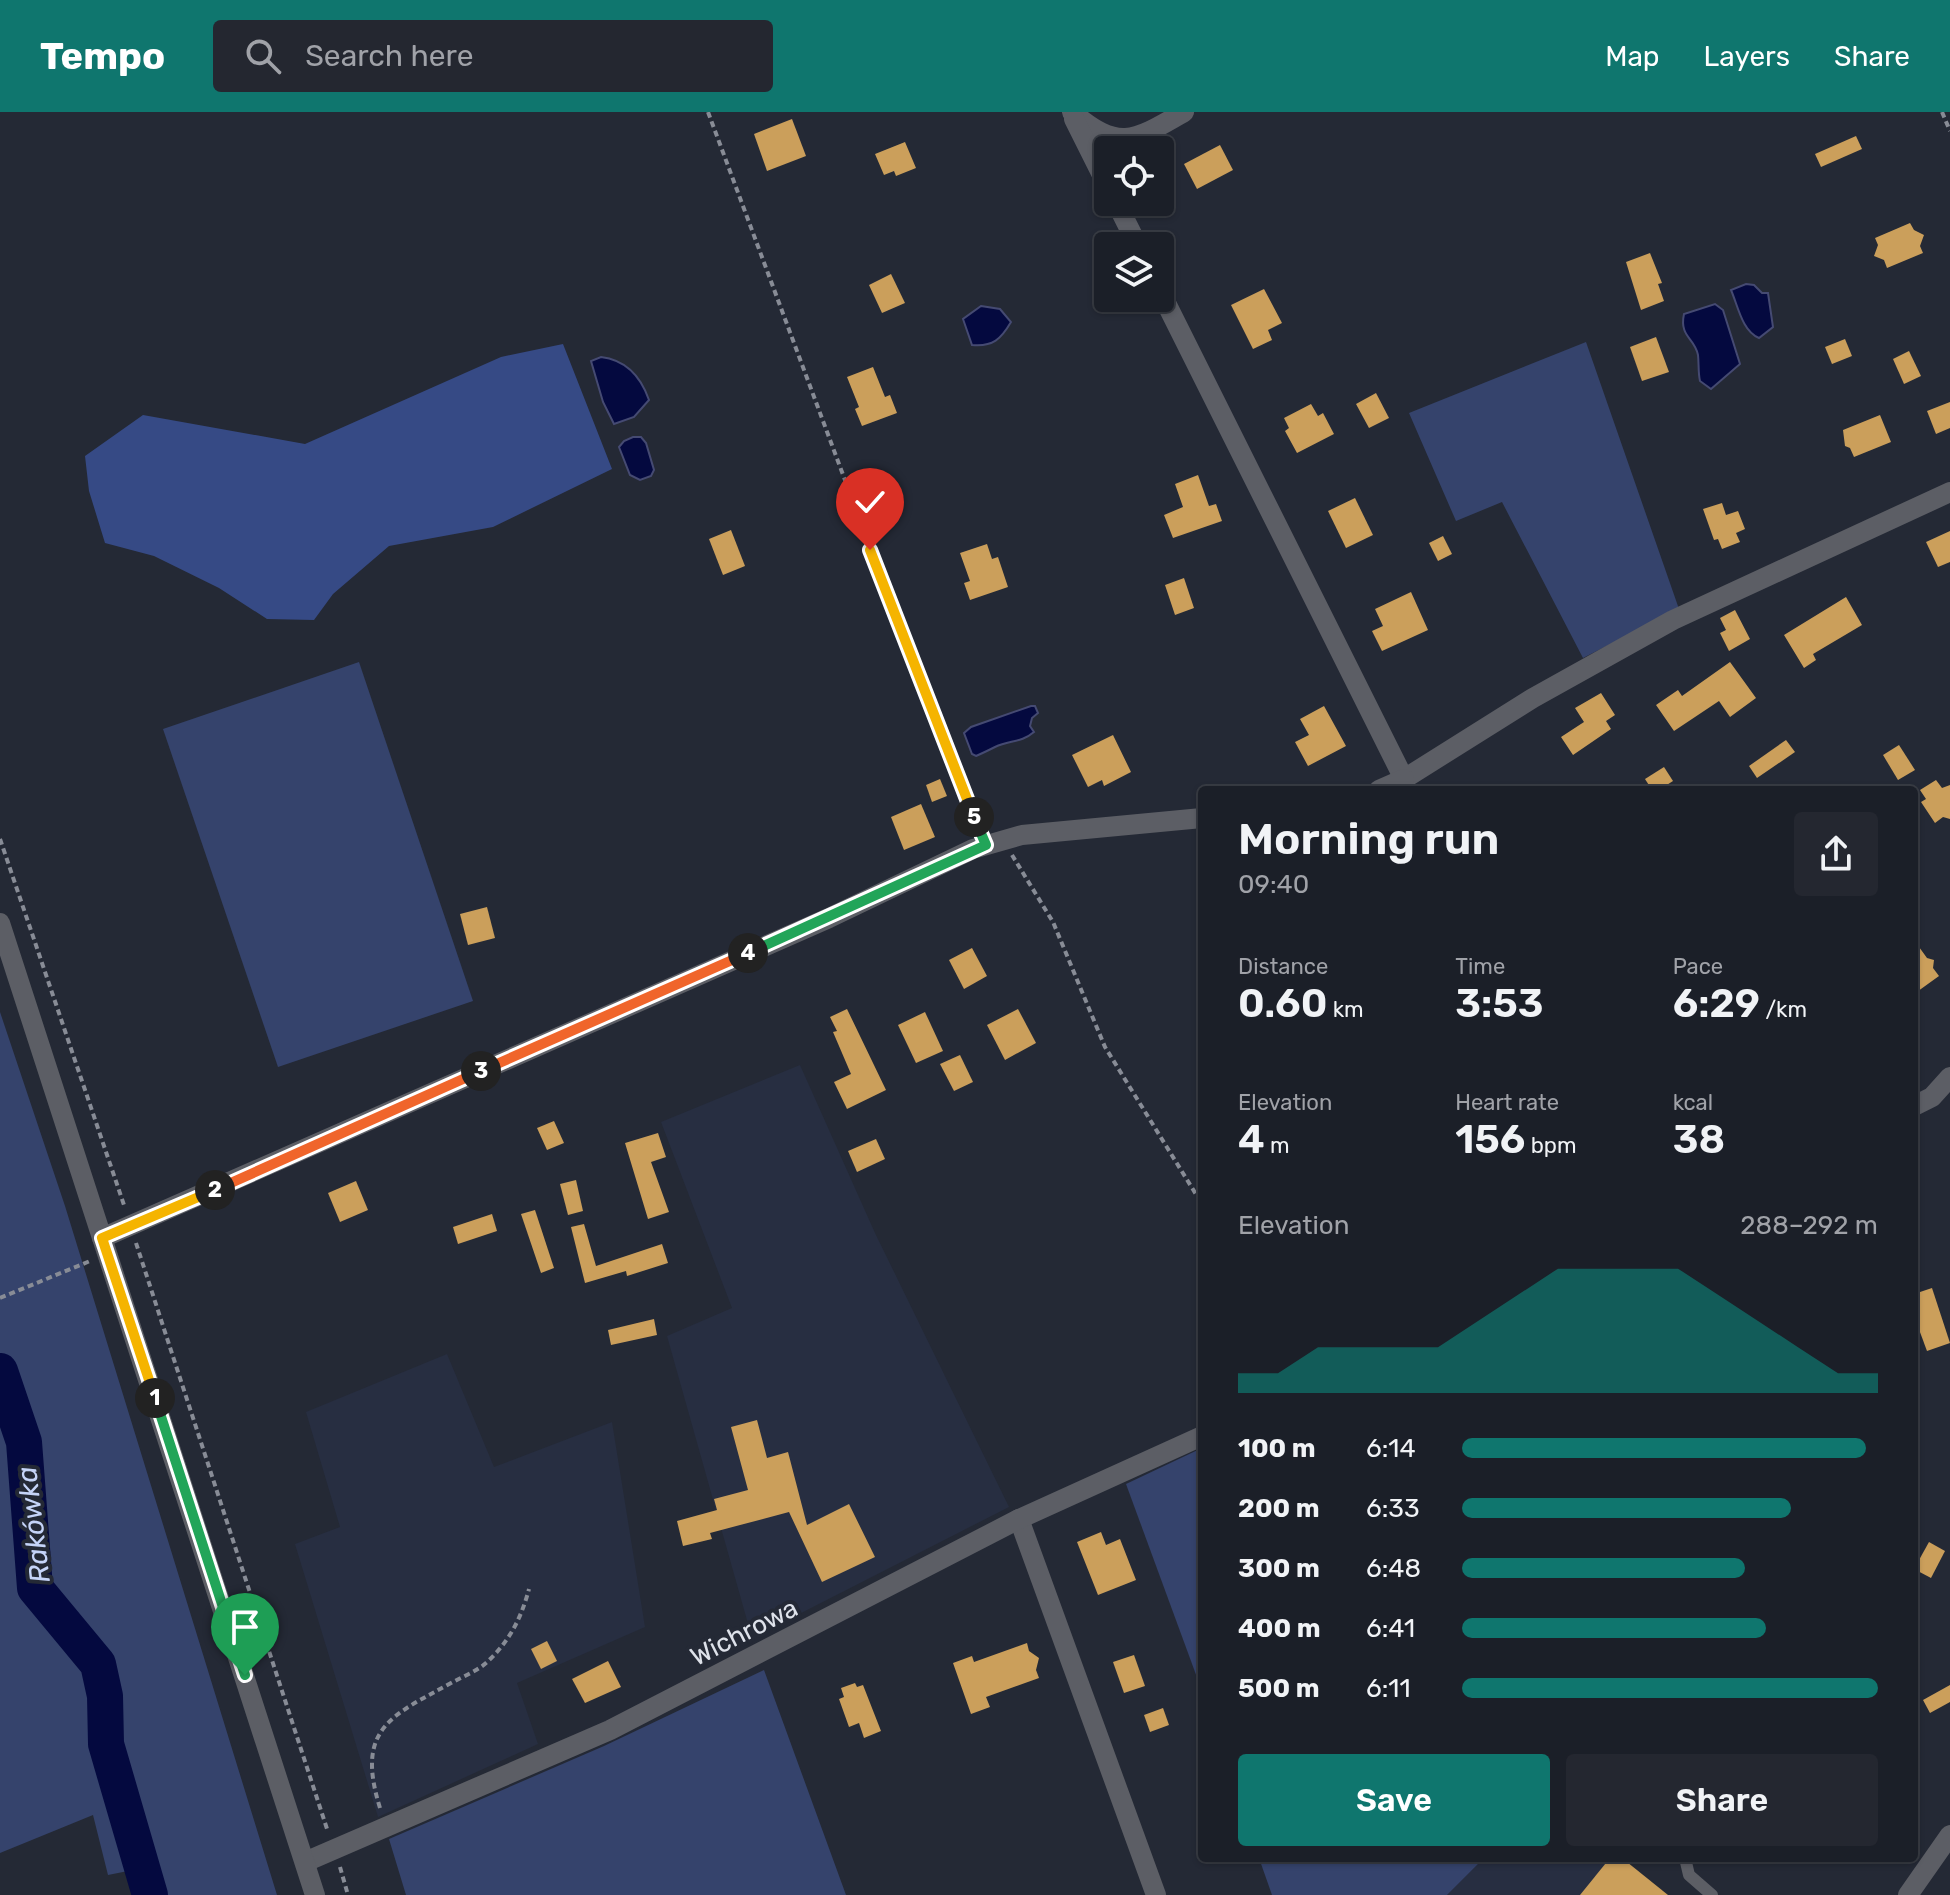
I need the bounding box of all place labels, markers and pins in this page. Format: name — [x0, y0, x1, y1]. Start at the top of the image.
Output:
pin — [836, 468, 904, 550]
pin: 5 — [954, 797, 994, 837]
pin: 4 — [728, 933, 768, 973]
pin: 3 — [461, 1051, 501, 1091]
pin: 2 — [195, 1170, 235, 1210]
pin: 1 — [135, 1378, 175, 1418]
pin — [211, 1593, 279, 1675]

